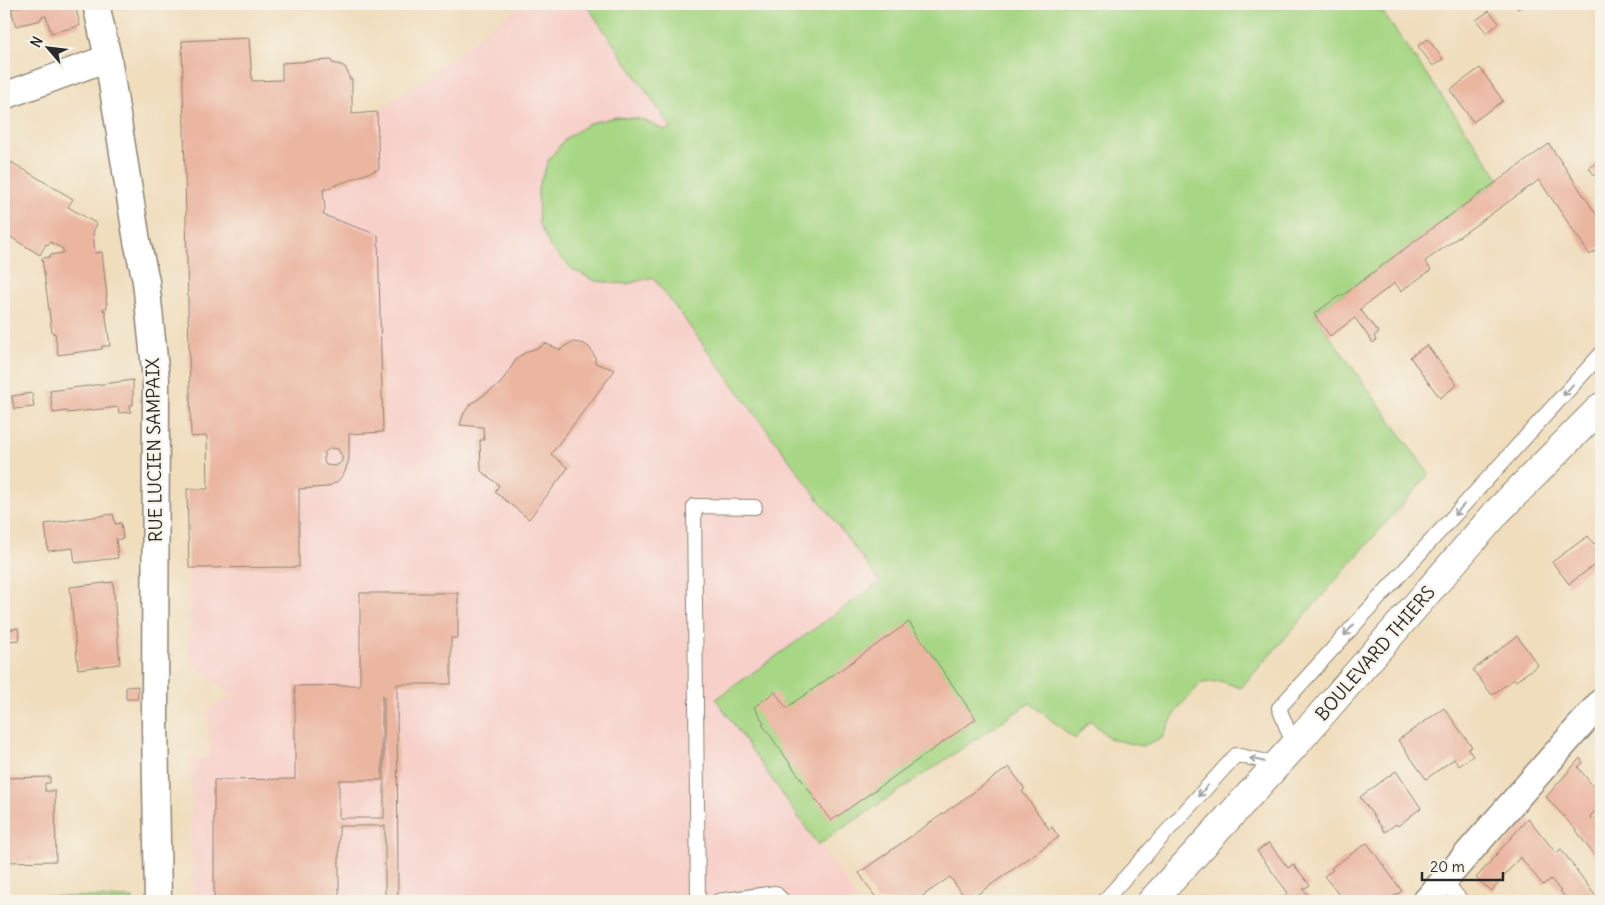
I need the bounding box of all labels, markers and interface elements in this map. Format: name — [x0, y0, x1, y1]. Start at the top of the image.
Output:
north arrow — [22, 22, 72, 72]
text: N — [26, 33, 47, 50]
street label: RUE LUCIEN SAMPAIX — [141, 357, 167, 542]
one-way arrow — [1562, 384, 1574, 397]
one-way arrow — [1453, 504, 1465, 517]
street label: BOULEVARD THIERS — [1310, 581, 1440, 725]
one-way arrow — [1343, 624, 1355, 637]
one-way arrow — [1249, 755, 1265, 764]
one-way arrow — [1197, 785, 1209, 798]
scale bar — [1422, 850, 1504, 882]
text: 20 m — [1430, 857, 1465, 876]

